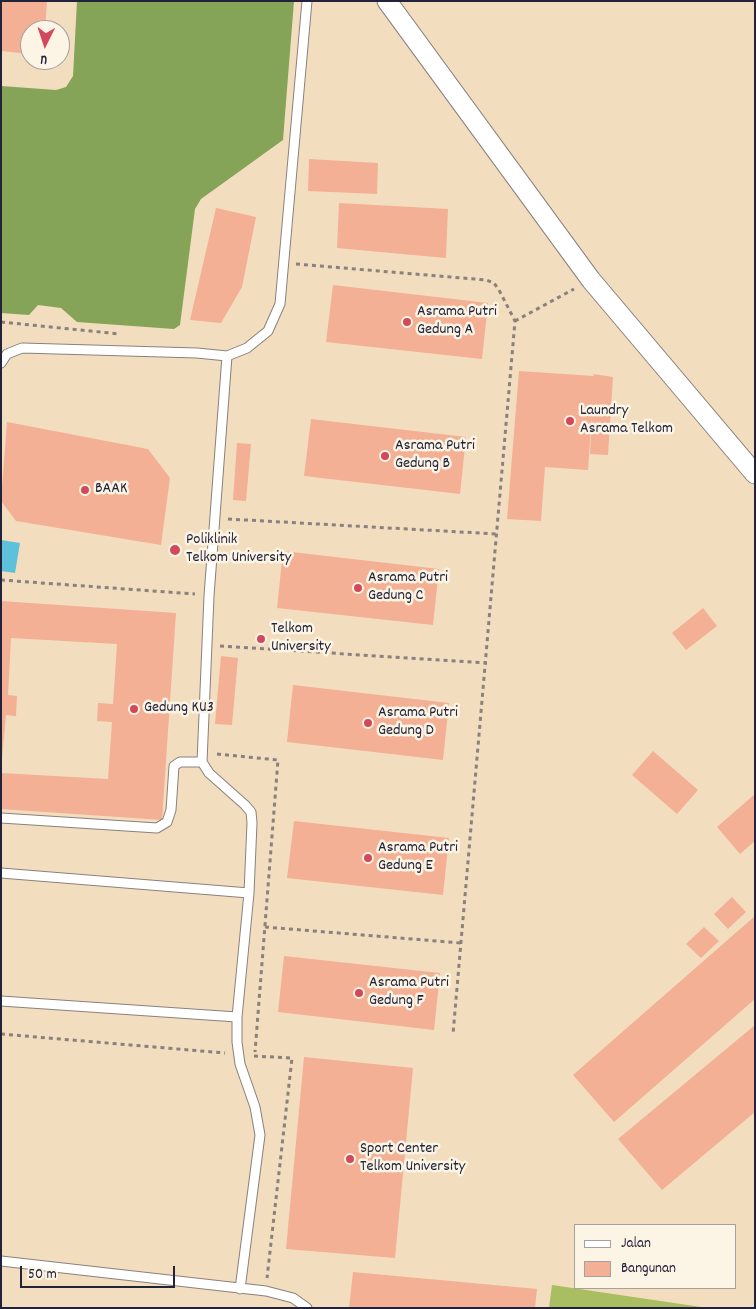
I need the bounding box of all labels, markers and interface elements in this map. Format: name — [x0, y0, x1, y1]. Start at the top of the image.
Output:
north arrow — [20, 20, 70, 70]
text: U — [40, 49, 48, 69]
place label: Asrama Putri Gedung A — [417, 303, 497, 341]
marker: Asrama Putri Gedung A — [401, 316, 413, 328]
place label: Laundry Asrama Telkom — [580, 402, 673, 440]
marker: Laundry Asrama Telkom — [564, 415, 576, 427]
place label: Asrama Putri Gedung B — [395, 437, 475, 475]
marker: Asrama Putri Gedung B — [379, 450, 391, 462]
place label: BAAK — [95, 480, 127, 500]
marker: BAAK — [79, 484, 91, 496]
place label: Poliklinik Telkom University — [186, 531, 291, 569]
marker: Poliklinik Telkom University — [168, 543, 182, 557]
place label: Asrama Putri Gedung C — [368, 569, 448, 607]
marker: Asrama Putri Gedung C — [352, 582, 364, 594]
place label: Telkom University — [271, 620, 331, 658]
marker: Telkom University — [255, 633, 267, 645]
place label: Gedung KU3 — [144, 699, 214, 719]
marker: Gedung KU3 — [128, 703, 140, 715]
place label: Asrama Putri Gedung D — [378, 704, 458, 742]
marker: Asrama Putri Gedung D — [362, 717, 374, 729]
place label: Asrama Putri Gedung E — [378, 839, 458, 877]
marker: Asrama Putri Gedung E — [362, 852, 374, 864]
place label: Asrama Putri Gedung F — [369, 974, 449, 1012]
marker: Asrama Putri Gedung F — [353, 987, 365, 999]
place label: Sport Center Telkom University — [360, 1140, 465, 1178]
marker: Sport Center Telkom University — [344, 1153, 356, 1165]
legend — [574, 1224, 736, 1289]
text: Jalan — [621, 1233, 651, 1255]
scale bar — [22, 1256, 178, 1288]
text: Bangunan — [621, 1258, 676, 1280]
text: 50 m — [28, 1264, 57, 1286]

